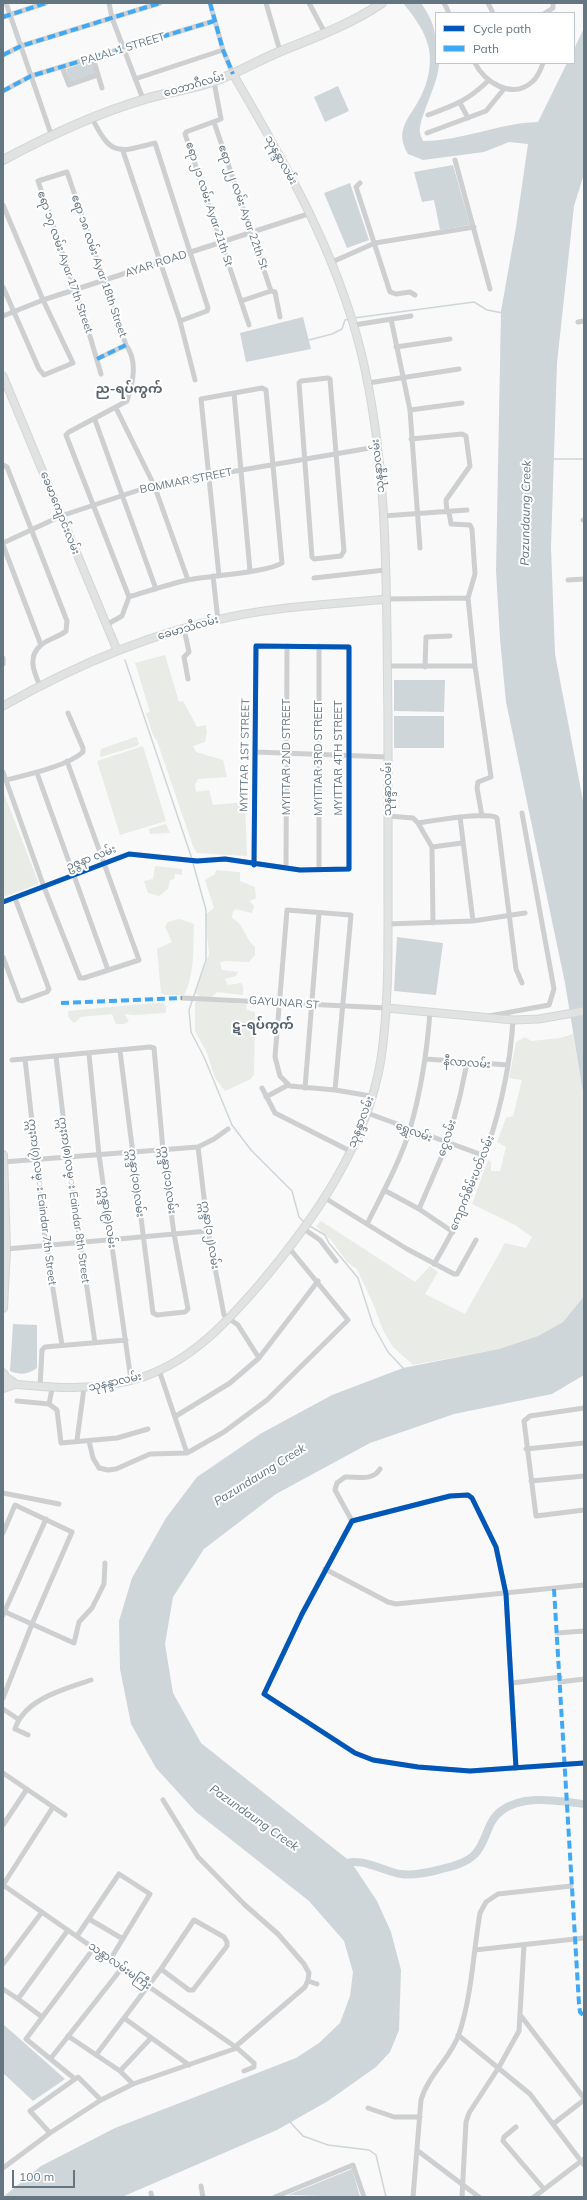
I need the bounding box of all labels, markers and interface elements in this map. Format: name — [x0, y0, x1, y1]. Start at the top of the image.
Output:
legend — [435, 12, 575, 64]
text: Cycle path — [473, 21, 531, 36]
street label: PALAL 1 STREET — [79, 30, 167, 68]
text: Path — [473, 41, 499, 56]
street label: ဝေဘာဂီလမ်း — [162, 70, 226, 100]
street label: သုနန္ဒာလမ်း — [262, 133, 300, 187]
street label: ဧရာ ၂၁ လမ်း Ayar 21th St — [183, 140, 235, 268]
street label: ဧရာ ၂၂ လမ်း Ayar 22th St — [215, 143, 271, 271]
street label: ဧရာ ၁၇ လမ်း Ayar 17th Street — [34, 189, 96, 335]
street label: ဧရာ ၁၈ လမ်း Ayar 18th Street — [68, 193, 130, 339]
street label: AYAR ROAD — [123, 248, 189, 280]
district label: ည-ရပ်ကွက် — [96, 381, 162, 397]
street label: သုနန္ဒာလမ်း — [369, 438, 387, 494]
water label: Pazundaung Creek — [518, 460, 534, 566]
street label: BOMMAR STREET — [139, 466, 233, 496]
street label: ခေမာကျောင်းလမ်း — [37, 470, 83, 556]
street label: ခေမာသီလမ်း — [156, 613, 220, 643]
street label: MYITTAR 1ST STREET — [237, 698, 253, 812]
street label: MYITTAR 2ND STREET — [280, 699, 294, 815]
street label: MYITTAR 3RD STREET — [312, 700, 326, 816]
street label: MYITTAR 4TH STREET — [332, 700, 346, 816]
street label: သုနန္ဒာလမ်း — [381, 762, 395, 816]
street label: ဥဇ္ဇနာ လမ်း — [64, 842, 118, 874]
street label: GAYUNAR ST — [249, 994, 319, 1012]
district label: ဋ-ရပ်ကွက် — [232, 1017, 294, 1033]
street label: နီလာလမ်း — [443, 1055, 491, 1071]
street label: သုနန္ဒာလမ်း — [345, 1094, 377, 1150]
street label: ဣႏၵာ(၈)လမ္း Eaindar 8th Street — [56, 1116, 92, 1284]
street label: ဣႏၵာ(၇)လမ္း Eaindar 7th Street — [25, 1118, 59, 1286]
street label: ငွေလမ်း — [435, 1118, 459, 1158]
street label: ရွှေလမ်း — [394, 1119, 434, 1145]
street label: ကျောက်စိမ်းပတ်လမ်း — [447, 1133, 497, 1233]
street label: ဣန္ဒာ(၁၁)လမ်း — [157, 1145, 179, 1215]
street label: ဣန္ဒာ(၁၀)လမ်း — [125, 1148, 147, 1218]
street label: ဣန္ဒာ(၉)လမ်း — [97, 1185, 119, 1249]
street label: ဣန္ဒာ(၁၂)လမ်း — [198, 1200, 222, 1270]
street label: သုနန္ဒာလမ်း — [87, 1370, 143, 1394]
water label: Pazundaung Creek — [212, 1441, 308, 1509]
water label: Pazundaung Creek — [207, 1782, 301, 1854]
street label: သန္တာလမ်းမကြီး — [86, 1939, 154, 1993]
scale bar — [14, 2162, 77, 2188]
text: 100 m — [19, 2169, 54, 2184]

